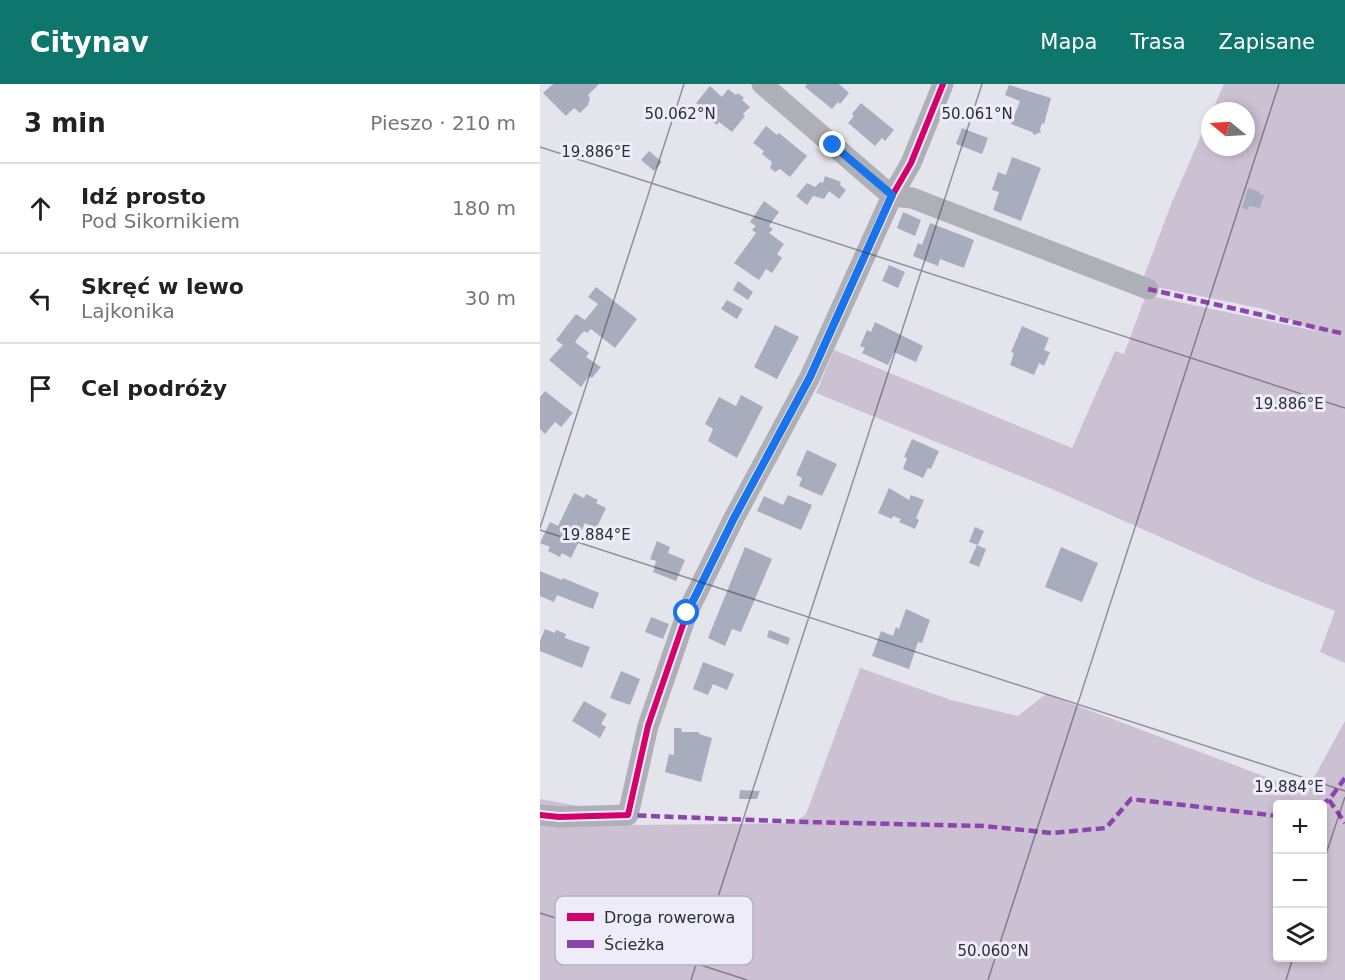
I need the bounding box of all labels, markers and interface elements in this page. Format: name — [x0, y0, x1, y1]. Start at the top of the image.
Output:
text: Citynav — [30, 26, 149, 59]
text: Mapa — [1040, 30, 1097, 54]
text: Trasa — [1130, 30, 1186, 54]
text: Zapisane — [1219, 30, 1315, 54]
north arrow — [1201, 102, 1255, 156]
text: 50.062°N — [644, 105, 716, 123]
text: 50.061°N — [941, 105, 1013, 123]
text: 3 min — [24, 108, 106, 138]
text: Pieszo · 210 m — [370, 111, 516, 135]
route end — [819, 131, 845, 157]
text: 19.886°E — [561, 143, 631, 161]
text: Idź prosto — [81, 184, 206, 209]
icon: ahead — [24, 192, 57, 225]
text: 180 m — [452, 196, 516, 220]
text: Pod Sikornikiem — [81, 209, 240, 233]
text: Skręć w lewo — [81, 274, 244, 299]
icon: left — [24, 282, 57, 315]
text: 30 m — [465, 286, 516, 310]
text: Lajkonika — [81, 299, 175, 323]
icon: arrive — [24, 372, 57, 405]
text: Cel podróży — [81, 376, 227, 401]
text: 19.886°E — [1254, 395, 1324, 413]
text: 19.884°E — [561, 526, 631, 544]
route start — [673, 599, 699, 625]
text: 19.884°E — [1254, 778, 1324, 796]
map controls — [1273, 800, 1327, 962]
button: + — [1273, 800, 1327, 854]
button: − — [1273, 854, 1327, 908]
legend — [555, 896, 753, 965]
text: Droga rowerowa — [604, 908, 735, 927]
button: layers — [1273, 908, 1327, 962]
text: Ścieżka — [604, 935, 664, 954]
text: 50.060°N — [957, 942, 1029, 960]

